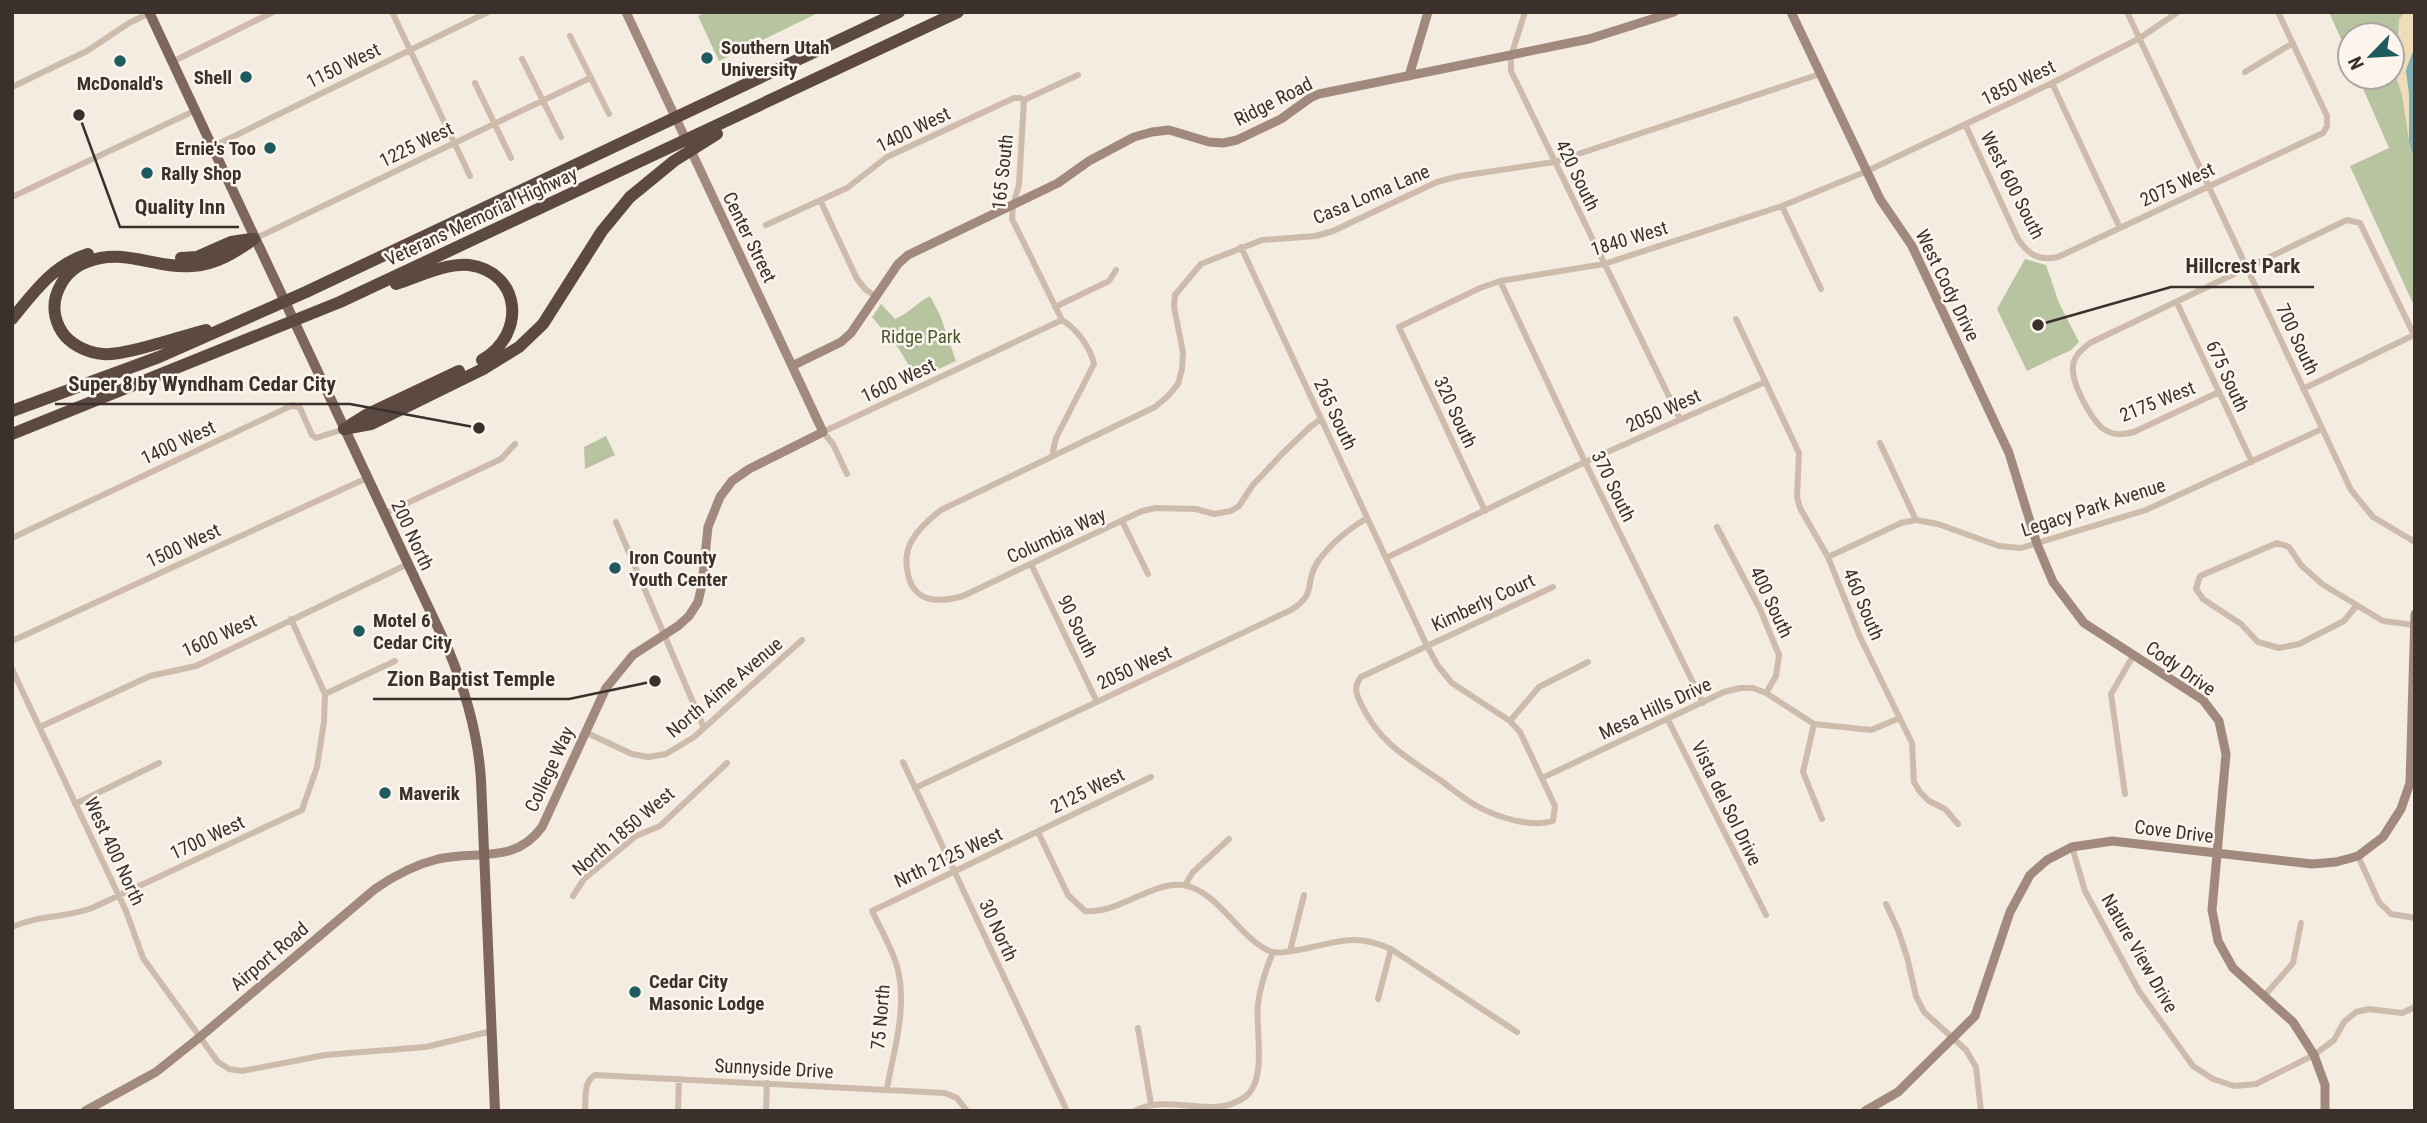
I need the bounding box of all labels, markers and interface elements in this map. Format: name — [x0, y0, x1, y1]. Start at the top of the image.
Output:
north arrow — [2336, 21, 2406, 91]
place label: Southern Utah University — [721, 36, 829, 81]
street label: 1150 West — [303, 38, 384, 93]
marker: Southern Utah University — [699, 50, 715, 66]
marker: McDonald's — [112, 53, 128, 69]
text: N — [2343, 53, 2369, 73]
street label: 1850 West — [1978, 55, 2059, 110]
place label: Shell — [194, 66, 232, 89]
marker: Shell — [238, 69, 254, 85]
place label: McDonald's — [77, 72, 163, 95]
street label: Ridge Road — [1230, 72, 1316, 131]
street label: 1400 West — [873, 102, 954, 157]
street label: 1225 West — [376, 117, 457, 172]
street label: West 600 South — [1976, 128, 2049, 243]
street label: 165 South — [987, 133, 1018, 211]
street label: 420 South — [1551, 136, 1605, 214]
place label: Ernie's Too — [175, 137, 256, 160]
marker: Ernie's Too — [262, 140, 278, 156]
street label: 2075 West — [2136, 157, 2218, 212]
street label: Casa Loma Lane — [1309, 159, 1433, 229]
place label: Rally Shop — [161, 162, 241, 185]
street label: Veterans Memorial Highway — [381, 162, 581, 271]
marker: Rally Shop — [139, 165, 155, 181]
callout: Quality Inn — [120, 185, 239, 227]
street label: Center Street — [718, 188, 781, 286]
text: Quality Inn — [135, 195, 225, 219]
street label: 1840 West — [1588, 216, 1670, 261]
street label: West Cody Drive — [1911, 226, 1985, 345]
callout: Hillcrest Park — [2171, 245, 2314, 287]
text: Hillcrest Park — [2186, 254, 2301, 278]
street label: 700 South — [2271, 300, 2324, 378]
park label: Ridge Park — [881, 325, 962, 348]
street label: 675 South — [2201, 337, 2254, 415]
street label: 1600 West — [857, 353, 939, 408]
callout: Super 8 by Wyndham Cedar City — [55, 362, 350, 404]
text: Super 8 by Wyndham Cedar City — [68, 372, 336, 396]
street label: 320 South — [1429, 373, 1482, 451]
street label: 265 South — [1309, 375, 1362, 453]
street label: 2175 West — [2116, 376, 2198, 427]
street label: 2050 West — [1622, 384, 1704, 437]
street label: 1400 West — [137, 415, 219, 470]
street label: 370 South — [1587, 447, 1641, 525]
street label: Legacy Park Avenue — [2018, 473, 2168, 542]
street label: 200 North — [386, 496, 439, 574]
street label: Columbia Way — [1003, 503, 1109, 568]
street label: 1500 West — [142, 518, 224, 573]
place label: Iron County Youth Center — [629, 546, 728, 591]
marker: Iron County Youth Center — [607, 560, 623, 576]
street label: 400 South — [1745, 563, 1798, 641]
street label: 460 South — [1838, 565, 1889, 644]
street label: Kimberly Court — [1428, 569, 1538, 636]
street label: 90 South — [1053, 591, 1102, 661]
street label: 1600 West — [178, 609, 260, 662]
place label: Motel 6 Cedar City — [373, 609, 452, 654]
marker: Motel 6 Cedar City — [351, 623, 367, 639]
street label: North Aime Avenue — [662, 632, 787, 743]
street label: Cody Drive — [2141, 636, 2220, 701]
street label: 2050 West — [1093, 640, 1175, 695]
callout: Zion Baptist Temple — [373, 657, 569, 699]
text: Zion Baptist Temple — [387, 667, 555, 691]
street label: Mesa Hills Drive — [1595, 672, 1715, 744]
street label: College Way — [520, 723, 579, 816]
street label: Vista del Sol Drive — [1686, 737, 1767, 869]
street label: 2125 West — [1047, 763, 1128, 818]
place label: Maverik — [399, 782, 461, 805]
street label: North 1850 West — [568, 782, 679, 881]
marker: Maverik — [377, 785, 393, 801]
street label: West 400 North — [79, 794, 150, 909]
street label: 1700 West — [166, 810, 248, 865]
street label: Cove Drive — [2133, 815, 2215, 848]
street label: Nrth 2125 West — [891, 822, 1006, 892]
street label: Nature View Drive — [2096, 890, 2183, 1017]
street label: 30 North — [974, 896, 1023, 965]
street label: Airport Road — [226, 917, 313, 996]
place label: Cedar City Masonic Lodge — [649, 970, 764, 1015]
street label: 75 North — [866, 983, 895, 1051]
marker: Cedar City Masonic Lodge — [627, 984, 643, 1000]
street label: Sunnyside Drive — [714, 1054, 834, 1083]

